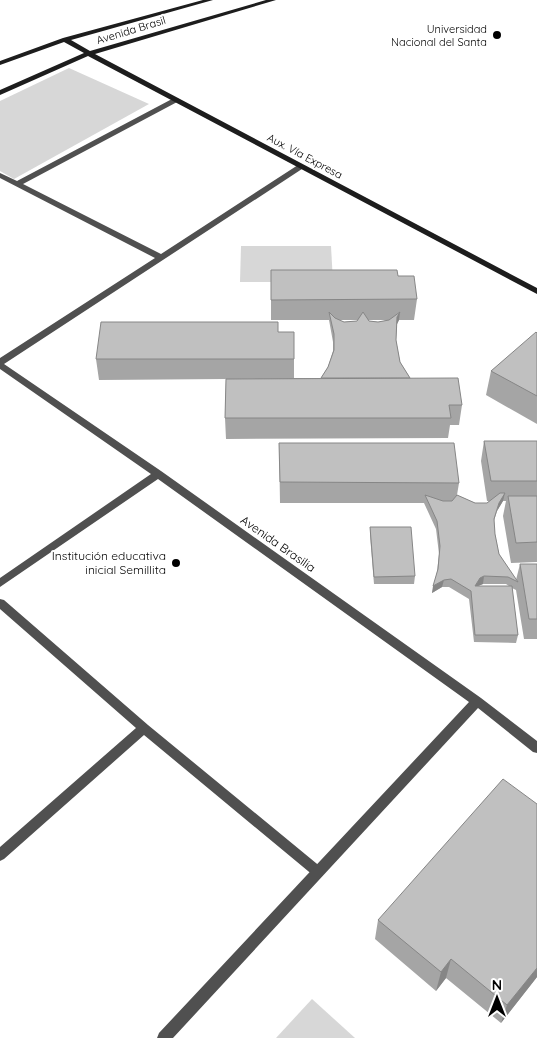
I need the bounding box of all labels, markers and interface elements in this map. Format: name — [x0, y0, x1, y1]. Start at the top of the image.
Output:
street label: Avenida Brasil — [95, 13, 167, 47]
place label: Universidad Nacional del Santa — [391, 22, 487, 49]
marker: Universidad Nacional del Santa — [491, 29, 503, 41]
street label: Aux. Vía Expresa — [265, 130, 345, 182]
street label: Avenida Brasilia — [238, 512, 319, 575]
place label: Institución educativa inicial Semillita — [52, 548, 166, 577]
marker: Institución educativa inicial Semillita — [170, 557, 182, 569]
north arrow — [472, 973, 522, 1023]
text: N — [492, 976, 502, 994]

